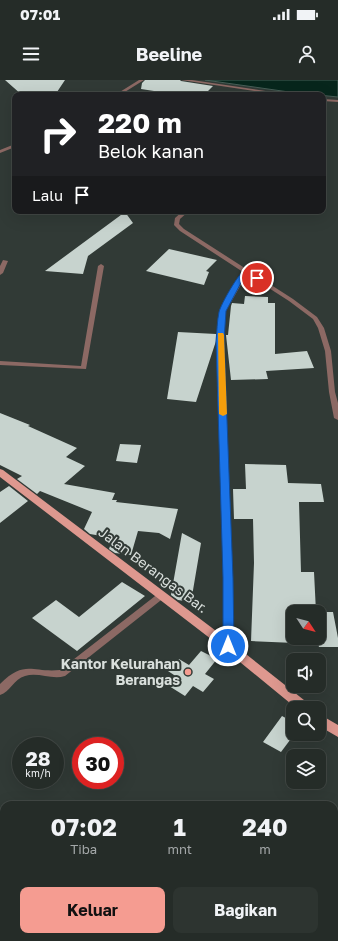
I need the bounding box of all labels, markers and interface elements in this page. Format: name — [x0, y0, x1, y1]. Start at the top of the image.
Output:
text: 07:01 — [20, 5, 60, 23]
icon: menu — [20, 43, 42, 65]
text: Beeline — [136, 43, 202, 65]
icon: person — [296, 43, 318, 65]
text: 220 m — [98, 106, 182, 139]
icon: right — [32, 108, 84, 160]
text: Belok kanan — [98, 140, 204, 162]
icon: arrive — [71, 184, 93, 206]
text: Lalu — [32, 186, 63, 204]
pin — [240, 261, 274, 295]
icon: arrive — [246, 267, 268, 289]
street label: Jalan Berangas Bar. — [95, 523, 211, 616]
north arrow — [286, 605, 326, 645]
map controls — [286, 605, 326, 789]
position arrow — [207, 625, 249, 667]
button: sound — [286, 653, 326, 693]
place label: Kantor Kelurahan Berangas — [61, 655, 180, 688]
marker: Kantor Kelurahan Berangas — [183, 667, 193, 677]
button: search — [286, 701, 326, 741]
speed limit sign: 30 — [72, 737, 124, 789]
text: 28 — [25, 746, 50, 770]
button: layers — [286, 749, 326, 789]
text: km/h — [25, 767, 51, 779]
text: 07:02 — [50, 812, 117, 841]
text: 1 — [173, 812, 186, 841]
text: 240 — [242, 812, 288, 841]
text: Tiba — [70, 841, 97, 857]
text: mnt — [167, 841, 192, 857]
text: m — [259, 841, 271, 857]
button: Keluar — [20, 887, 165, 933]
button: Bagikan — [173, 887, 318, 933]

